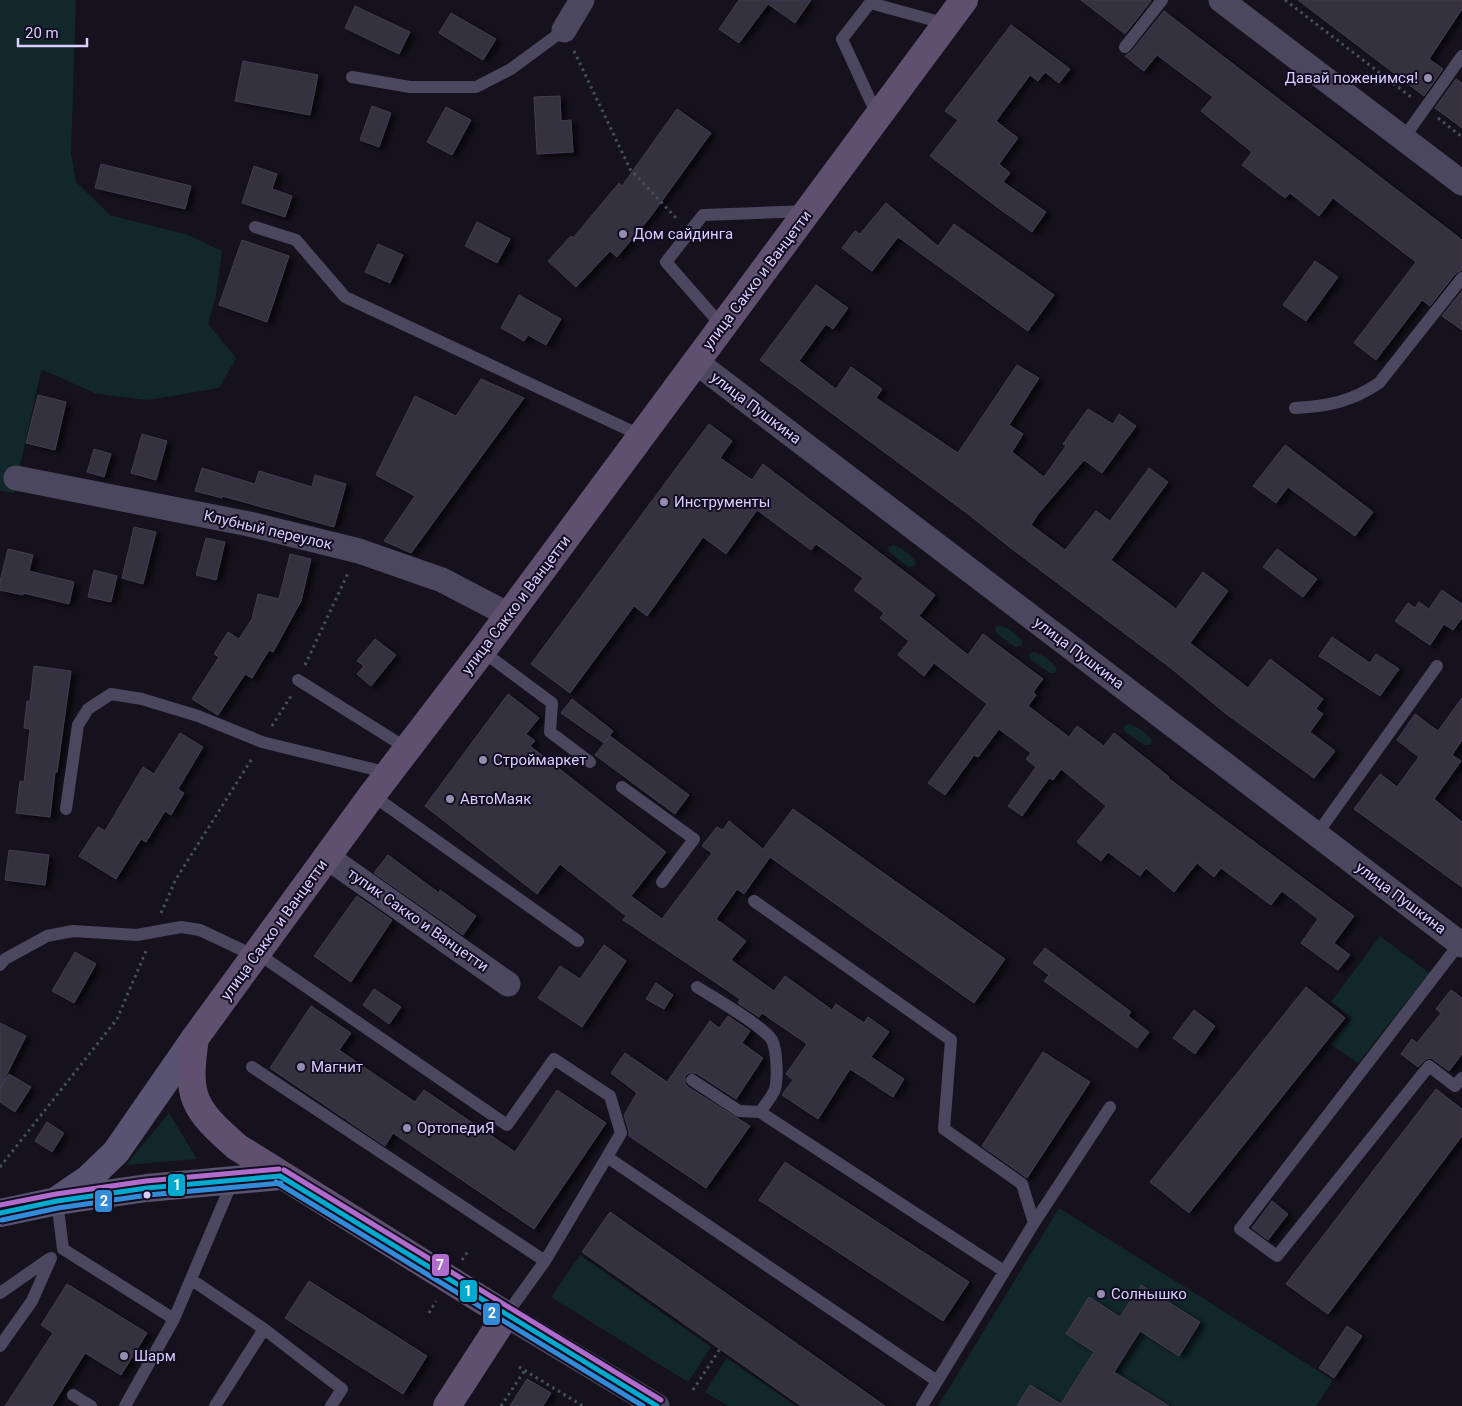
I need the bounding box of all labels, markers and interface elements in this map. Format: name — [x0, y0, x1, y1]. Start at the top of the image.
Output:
scale bar — [18, 15, 86, 47]
text: 20 m — [25, 24, 59, 42]
place label: Давай поженимся! — [1285, 69, 1418, 87]
marker: Давай поженимся! — [1422, 72, 1434, 84]
street label: улица Сакко и Ванцетти — [699, 207, 815, 353]
place label: Дом сайдинга — [633, 225, 733, 243]
marker: Дом сайдинга — [617, 228, 629, 240]
street label: улица Пушкина — [707, 368, 805, 448]
place label: Инструменты — [674, 493, 770, 511]
marker: Инструменты — [658, 496, 670, 508]
street label: Клубный переулок — [202, 506, 334, 554]
street label: улица Сакко и Ванцетти — [458, 532, 574, 678]
street label: улица Пушкина — [1030, 613, 1128, 693]
place label: Строймаркет — [493, 751, 586, 769]
marker: Строймаркет — [477, 754, 489, 766]
place label: АвтоМаяк — [460, 790, 531, 808]
marker: АвтоМаяк — [444, 793, 456, 805]
street label: улица Сакко и Ванцетти — [217, 856, 331, 1004]
street label: улица Пушкина — [1352, 858, 1450, 938]
street label: тупик Сакко и Ванцетти — [344, 864, 492, 976]
place label: Магнит — [311, 1058, 363, 1076]
marker: Магнит — [295, 1061, 307, 1073]
place label: ОртопедиЯ — [417, 1119, 495, 1137]
marker: ОртопедиЯ — [401, 1122, 413, 1134]
line badge: 1 — [167, 1173, 186, 1197]
text: 1 — [173, 1177, 181, 1193]
line badge: 2 — [94, 1189, 113, 1213]
unlabelled marker — [142, 1190, 152, 1200]
text: 2 — [100, 1193, 108, 1209]
line badge: 7 — [431, 1253, 450, 1277]
text: 7 — [436, 1257, 444, 1273]
line badge: 1 — [459, 1279, 478, 1303]
text: 1 — [464, 1283, 472, 1299]
place label: Солнышко — [1111, 1285, 1187, 1303]
marker: Солнышко — [1095, 1288, 1107, 1300]
line badge: 2 — [482, 1302, 501, 1326]
text: 2 — [488, 1305, 496, 1321]
place label: Шарм — [134, 1347, 176, 1365]
marker: Шарм — [118, 1350, 130, 1362]

